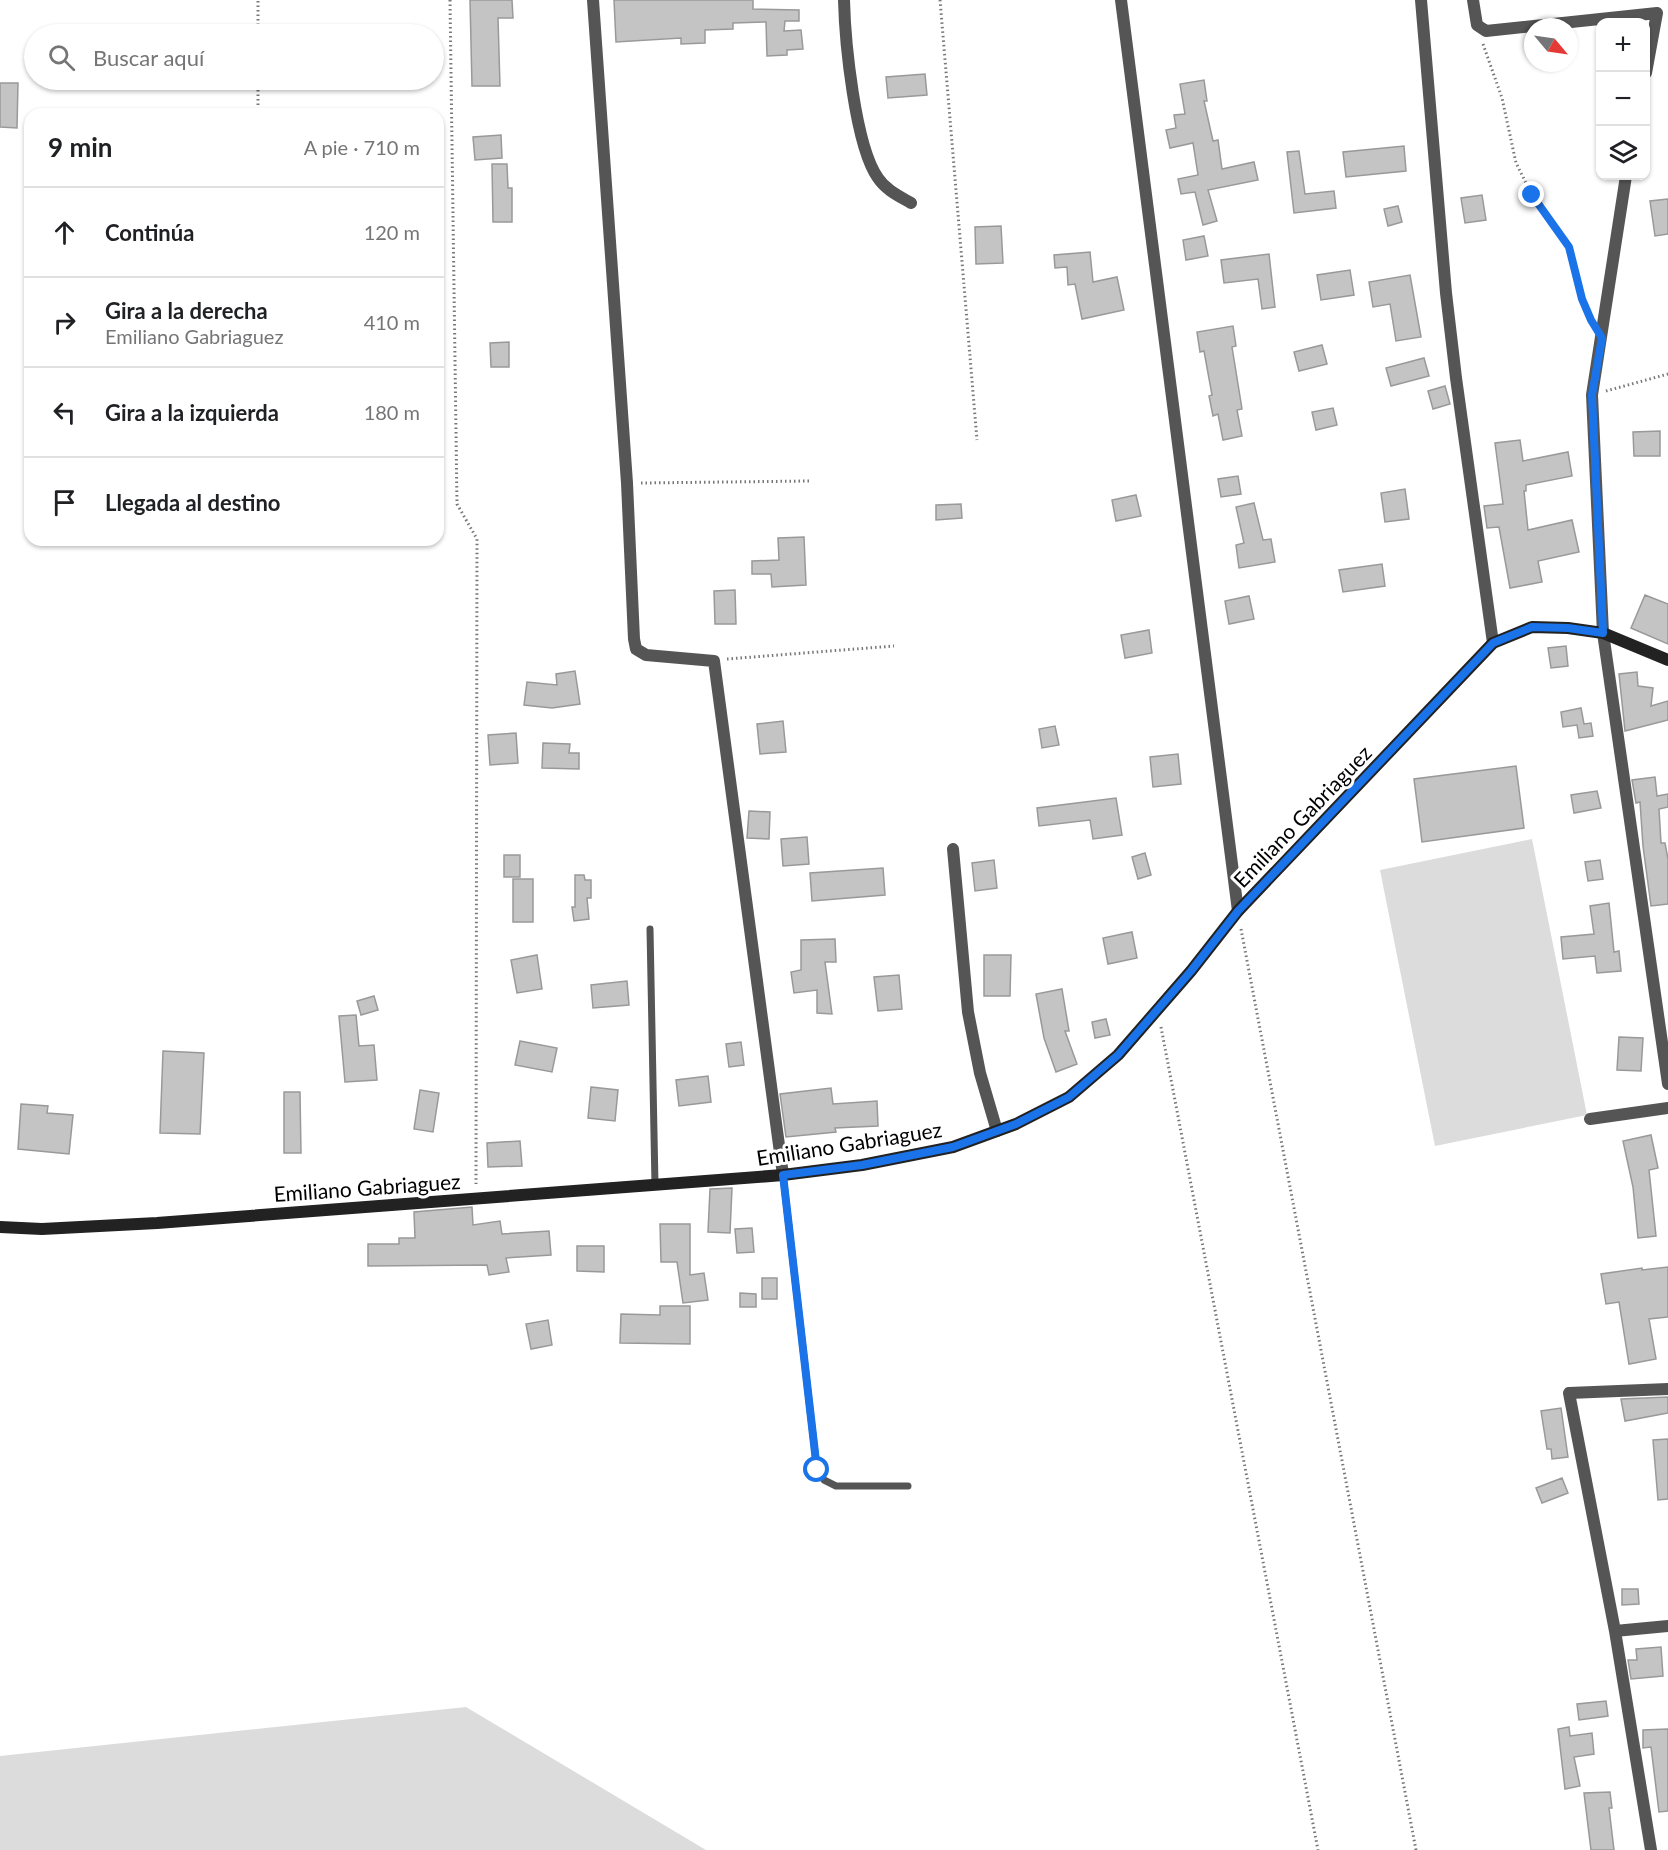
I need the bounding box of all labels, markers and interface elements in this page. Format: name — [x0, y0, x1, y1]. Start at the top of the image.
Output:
north arrow — [1524, 18, 1578, 72]
map controls — [1596, 18, 1650, 180]
button: + — [1596, 18, 1650, 72]
search box — [24, 24, 444, 90]
icon: search — [45, 41, 78, 74]
text: Buscar aquí — [93, 44, 204, 71]
button: − — [1596, 72, 1650, 126]
button: layers — [1596, 126, 1650, 180]
text: 9 min — [48, 131, 112, 163]
text: A pie · 710 m — [304, 135, 420, 159]
route end — [1518, 181, 1544, 207]
icon: ahead — [48, 216, 81, 249]
text: Continúa — [105, 219, 194, 246]
text: 120 m — [364, 220, 420, 244]
text: Gira a la derecha — [105, 297, 268, 324]
icon: right — [48, 306, 81, 339]
text: 410 m — [364, 310, 420, 334]
text: Emiliano Gabriaguez — [105, 324, 283, 348]
icon: left — [48, 396, 81, 429]
text: Gira a la izquierda — [105, 399, 279, 426]
text: 180 m — [364, 400, 420, 424]
icon: arrive — [48, 486, 81, 519]
text: Llegada al destino — [105, 489, 281, 516]
street label: Emiliano Gabriaguez — [1228, 740, 1376, 892]
street label: Emiliano Gabriaguez — [755, 1116, 943, 1170]
street label: Emiliano Gabriaguez — [273, 1168, 461, 1206]
route start — [803, 1456, 829, 1482]

